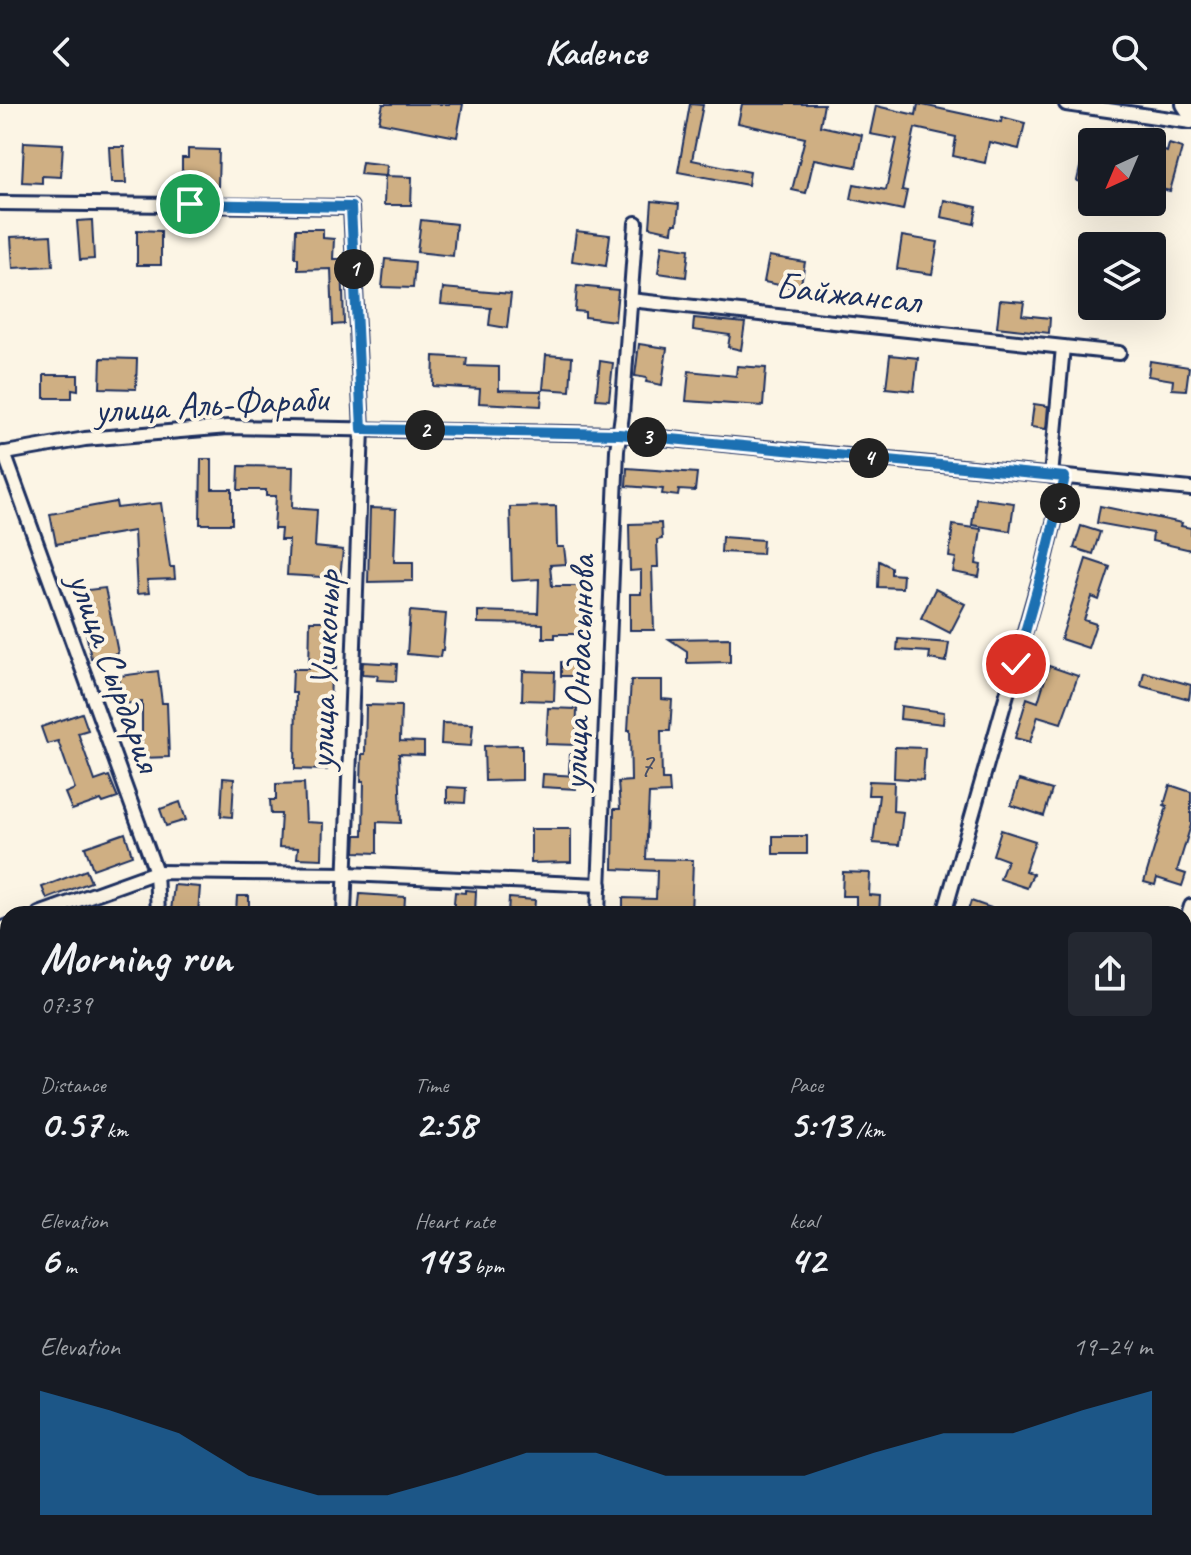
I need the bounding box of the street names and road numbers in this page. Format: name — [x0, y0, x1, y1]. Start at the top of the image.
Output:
street label: Байжансал — [773, 262, 925, 324]
street label: улица Аль-Фараби — [91, 374, 332, 434]
street label: улица Ондасынова — [550, 552, 606, 793]
street label: улица Сырдария — [57, 564, 174, 781]
street label: улица Ушконыр — [297, 568, 351, 772]

